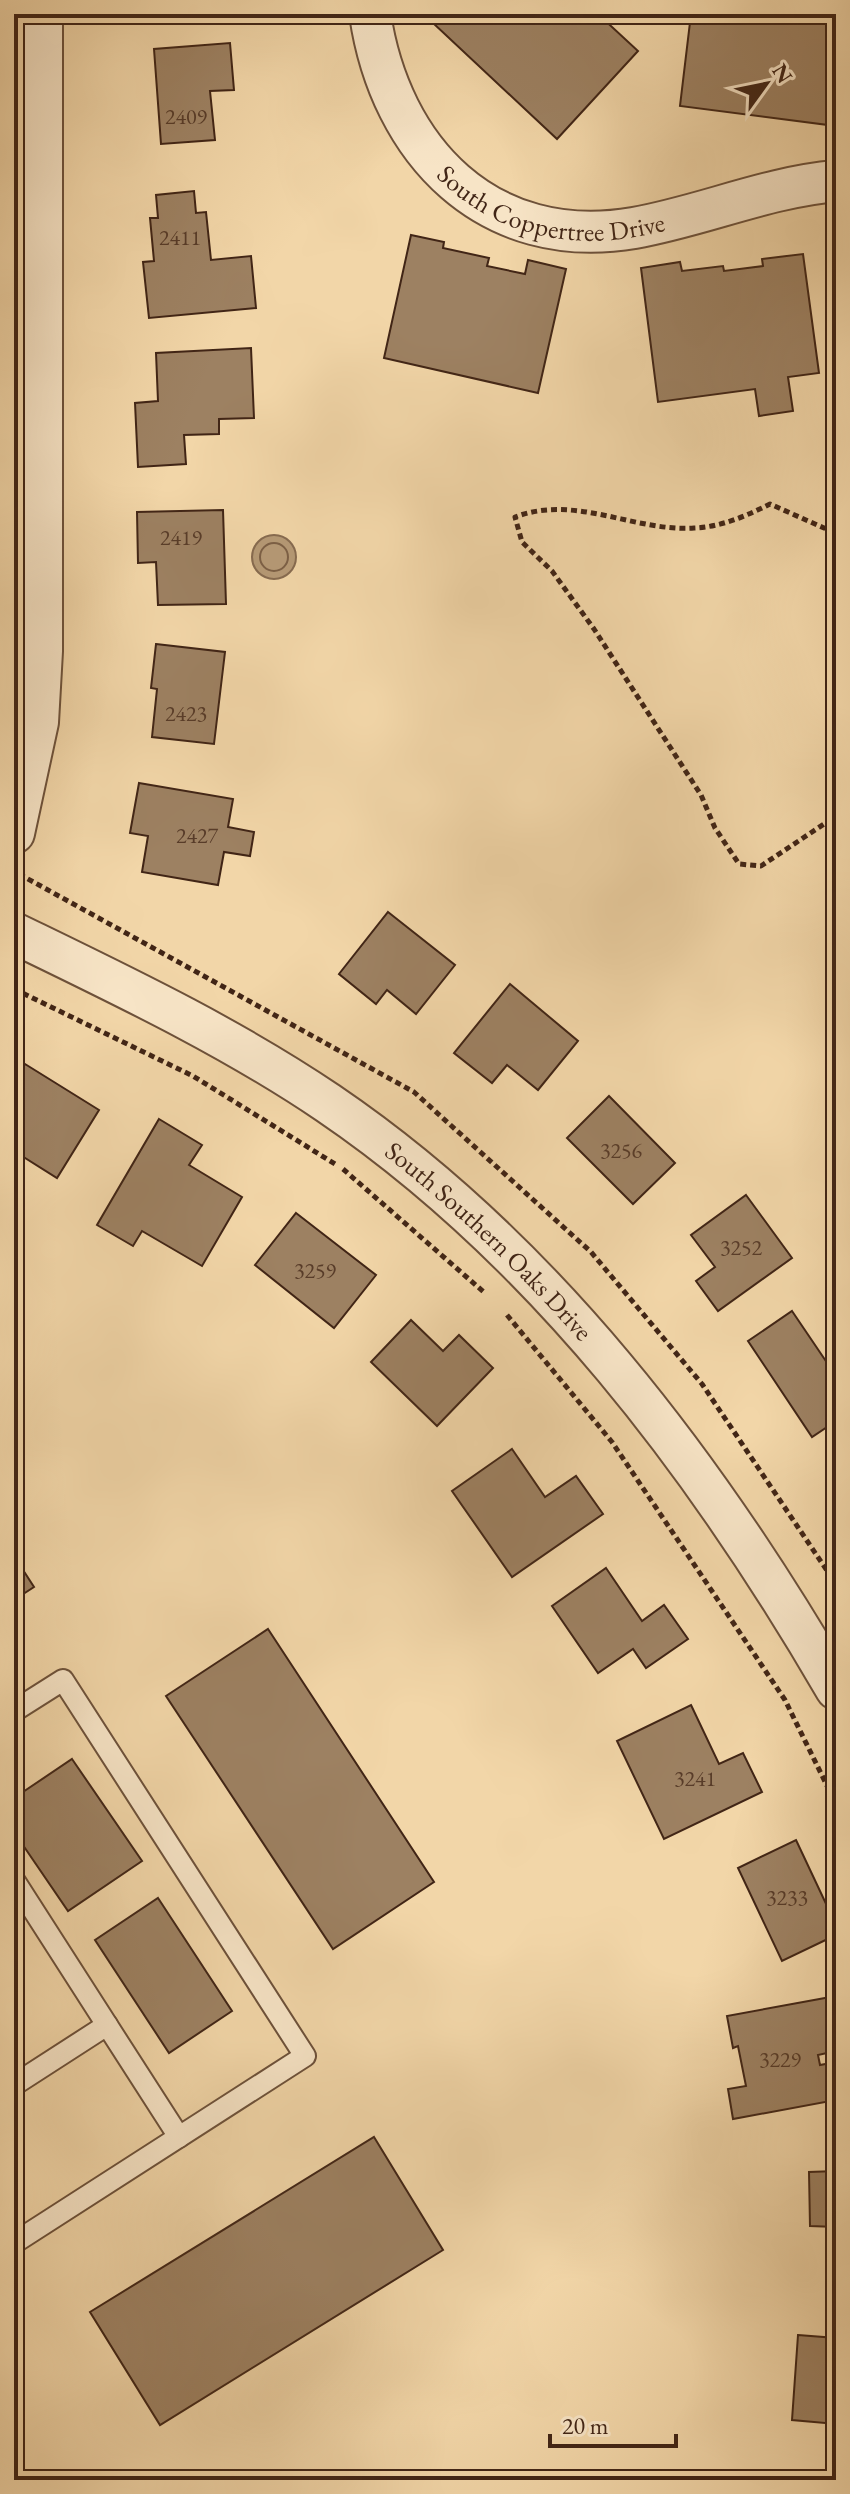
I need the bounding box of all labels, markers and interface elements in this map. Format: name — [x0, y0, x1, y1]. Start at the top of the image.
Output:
north arrow — [726, 44, 806, 124]
text: N — [765, 58, 799, 89]
house number: 2409 — [165, 102, 208, 131]
street label: South Coppertree Drive — [430, 157, 668, 249]
house number: 2411 — [159, 223, 201, 252]
house number: 2419 — [160, 523, 203, 552]
house number: 2423 — [165, 699, 207, 728]
house number: 2427 — [176, 821, 219, 850]
street label: South Southern Oaks Drive — [378, 1134, 600, 1348]
house number: 3256 — [600, 1136, 643, 1165]
house number: 3252 — [720, 1233, 763, 1262]
house number: 3259 — [294, 1256, 337, 1285]
house number: 3241 — [674, 1764, 716, 1793]
house number: 3233 — [766, 1883, 808, 1912]
house number: 3229 — [759, 2045, 802, 2074]
scale bar — [550, 2398, 676, 2448]
text: 20 m — [562, 2410, 609, 2441]

